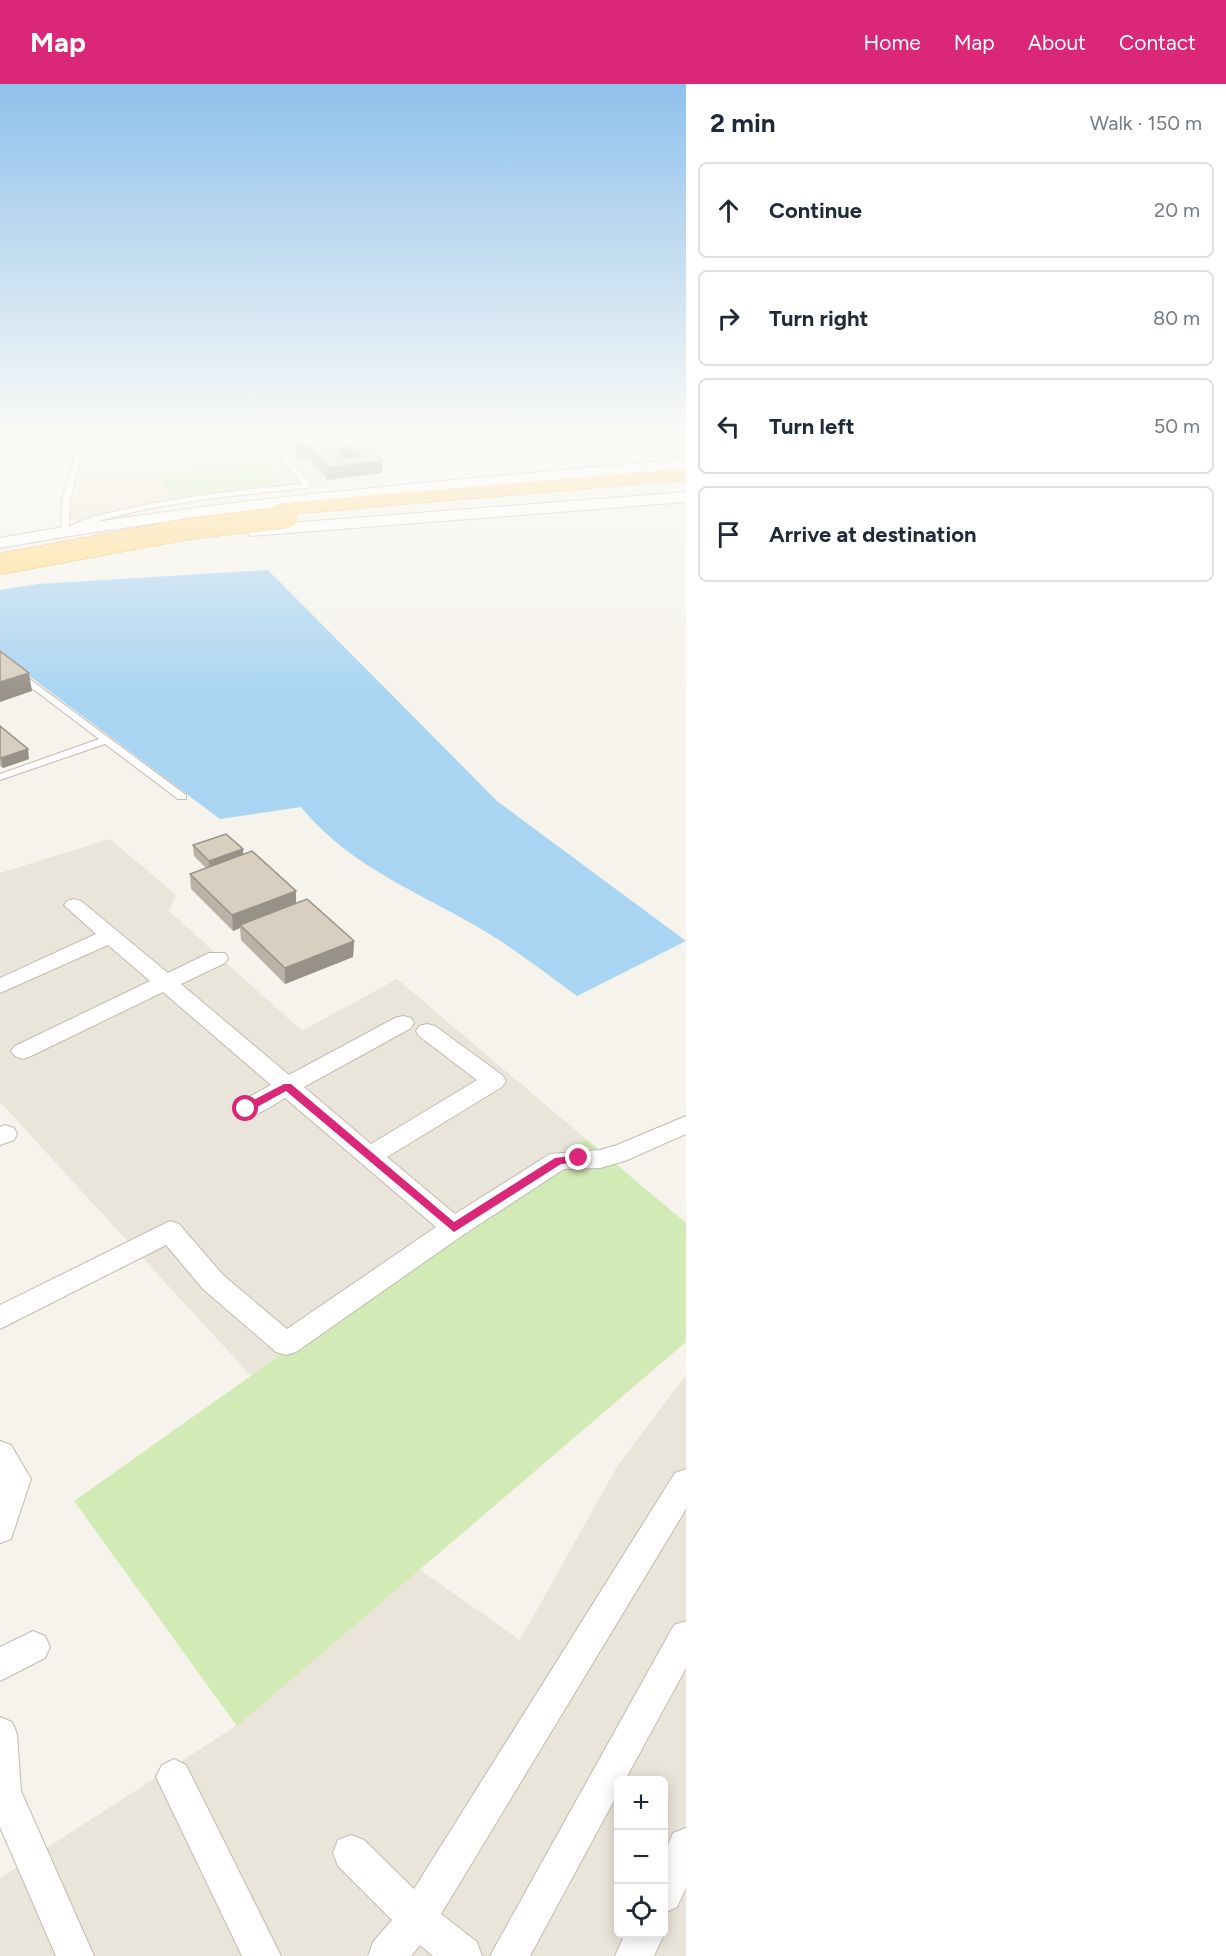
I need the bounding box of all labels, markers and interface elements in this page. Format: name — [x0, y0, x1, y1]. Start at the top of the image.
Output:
text: Map — [30, 25, 86, 59]
text: Home — [864, 30, 921, 55]
text: Map — [954, 30, 995, 55]
text: About — [1028, 30, 1086, 55]
text: Contact — [1119, 30, 1196, 55]
text: 2 min — [710, 107, 776, 139]
text: Walk · 150 m — [1090, 111, 1202, 135]
icon: ahead — [712, 194, 745, 227]
text: Continue — [769, 197, 862, 224]
text: 20 m — [1154, 198, 1200, 222]
icon: right — [712, 302, 745, 335]
text: Turn right — [769, 305, 868, 332]
text: 80 m — [1153, 306, 1200, 330]
icon: left — [712, 410, 745, 443]
text: Turn left — [769, 413, 855, 440]
text: 50 m — [1154, 414, 1200, 438]
icon: arrive — [712, 518, 745, 551]
text: Arrive at destination — [769, 521, 977, 548]
route start — [232, 1095, 258, 1121]
route end — [565, 1144, 591, 1170]
map controls — [614, 1776, 668, 1938]
button: + — [614, 1776, 668, 1830]
button: − — [614, 1830, 668, 1884]
button: locate — [614, 1884, 668, 1938]

